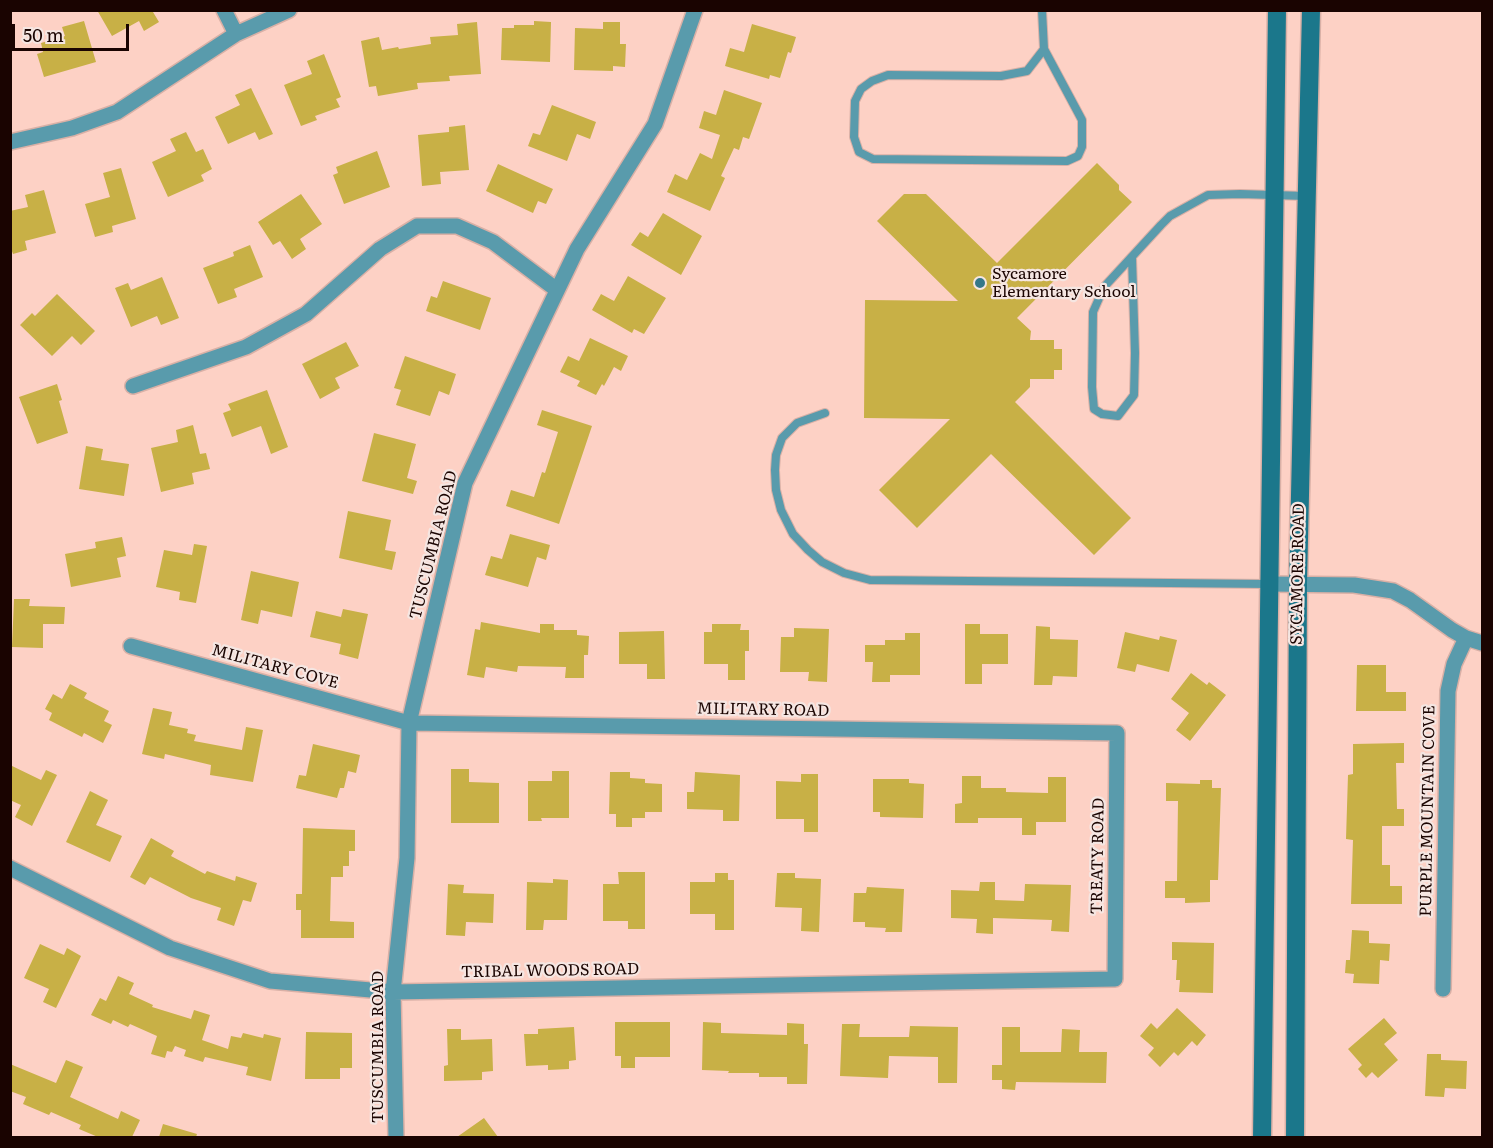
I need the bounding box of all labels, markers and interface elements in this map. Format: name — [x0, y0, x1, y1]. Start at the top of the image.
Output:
scale bar — [15, 12, 132, 50]
text: 50 m — [23, 21, 64, 48]
place label: Sycamore Elementary School — [992, 264, 1136, 302]
marker: Sycamore Elementary School — [973, 276, 987, 290]
street label: TUSCUMBIA ROAD — [406, 469, 462, 621]
street label: SYCAMORE ROAD — [1287, 503, 1309, 645]
street label: MILITARY COVE — [209, 641, 341, 693]
street label: MILITARY ROAD — [697, 699, 829, 721]
street label: PURPLE MOUNTAIN COVE — [1417, 705, 1439, 917]
street label: TREATY ROAD — [1087, 798, 1109, 914]
street label: TRIBAL WOODS ROAD — [461, 960, 639, 982]
street label: TUSCUMBIA ROAD — [368, 971, 388, 1123]

